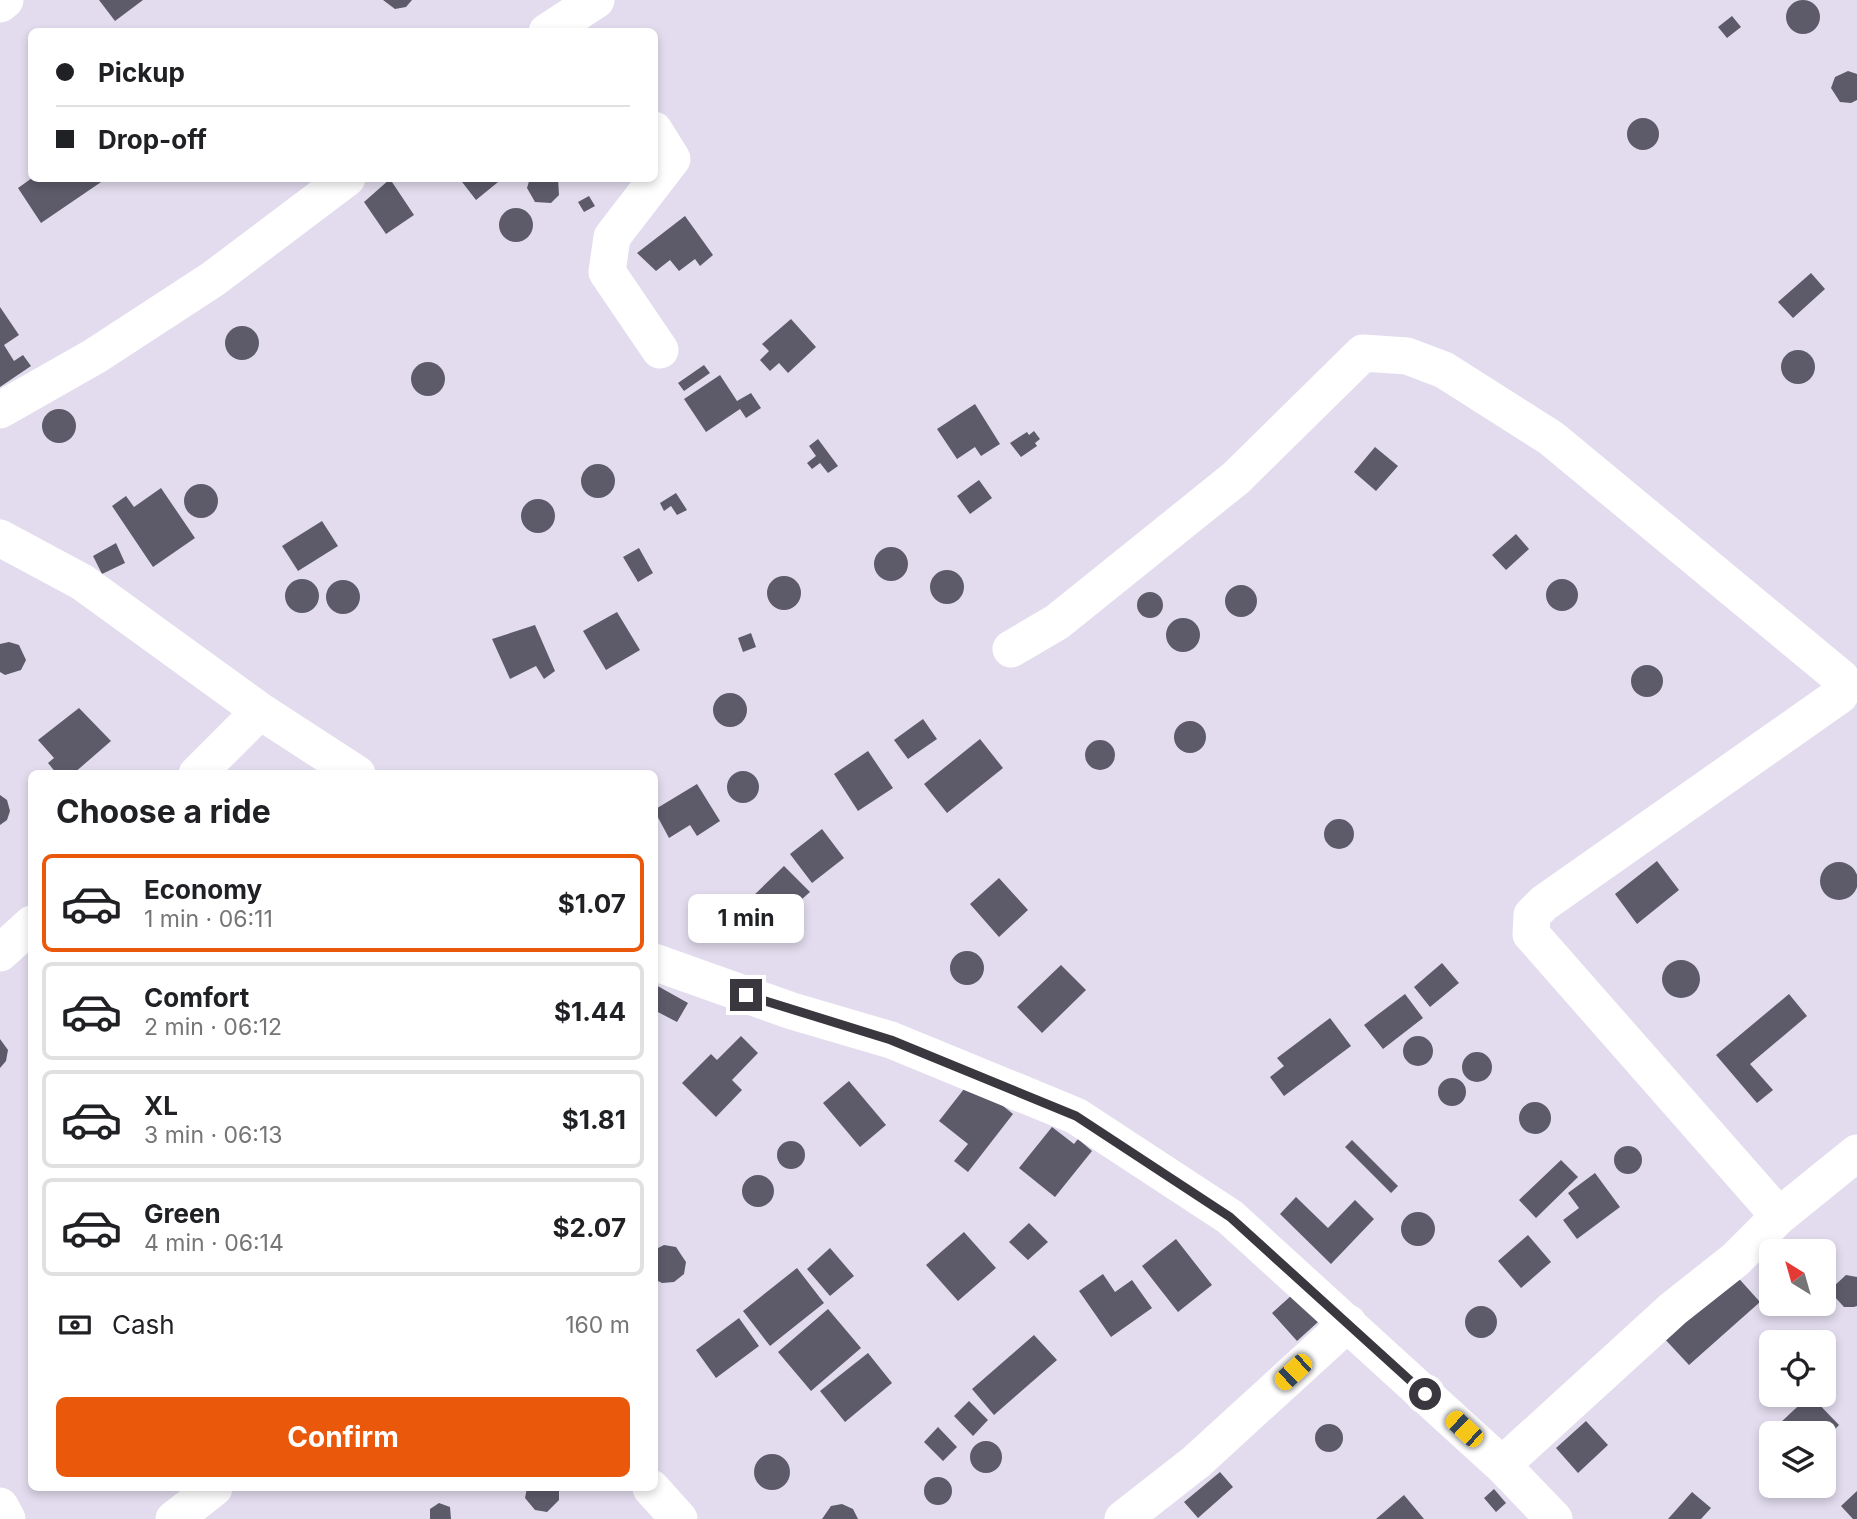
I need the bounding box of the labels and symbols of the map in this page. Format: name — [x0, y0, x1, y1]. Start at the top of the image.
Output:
callout: 1 min — [688, 894, 804, 942]
route end — [730, 979, 762, 1011]
north arrow — [1759, 1239, 1836, 1316]
car — [1271, 1350, 1316, 1394]
route start — [1409, 1378, 1441, 1410]
car — [1442, 1407, 1487, 1451]

